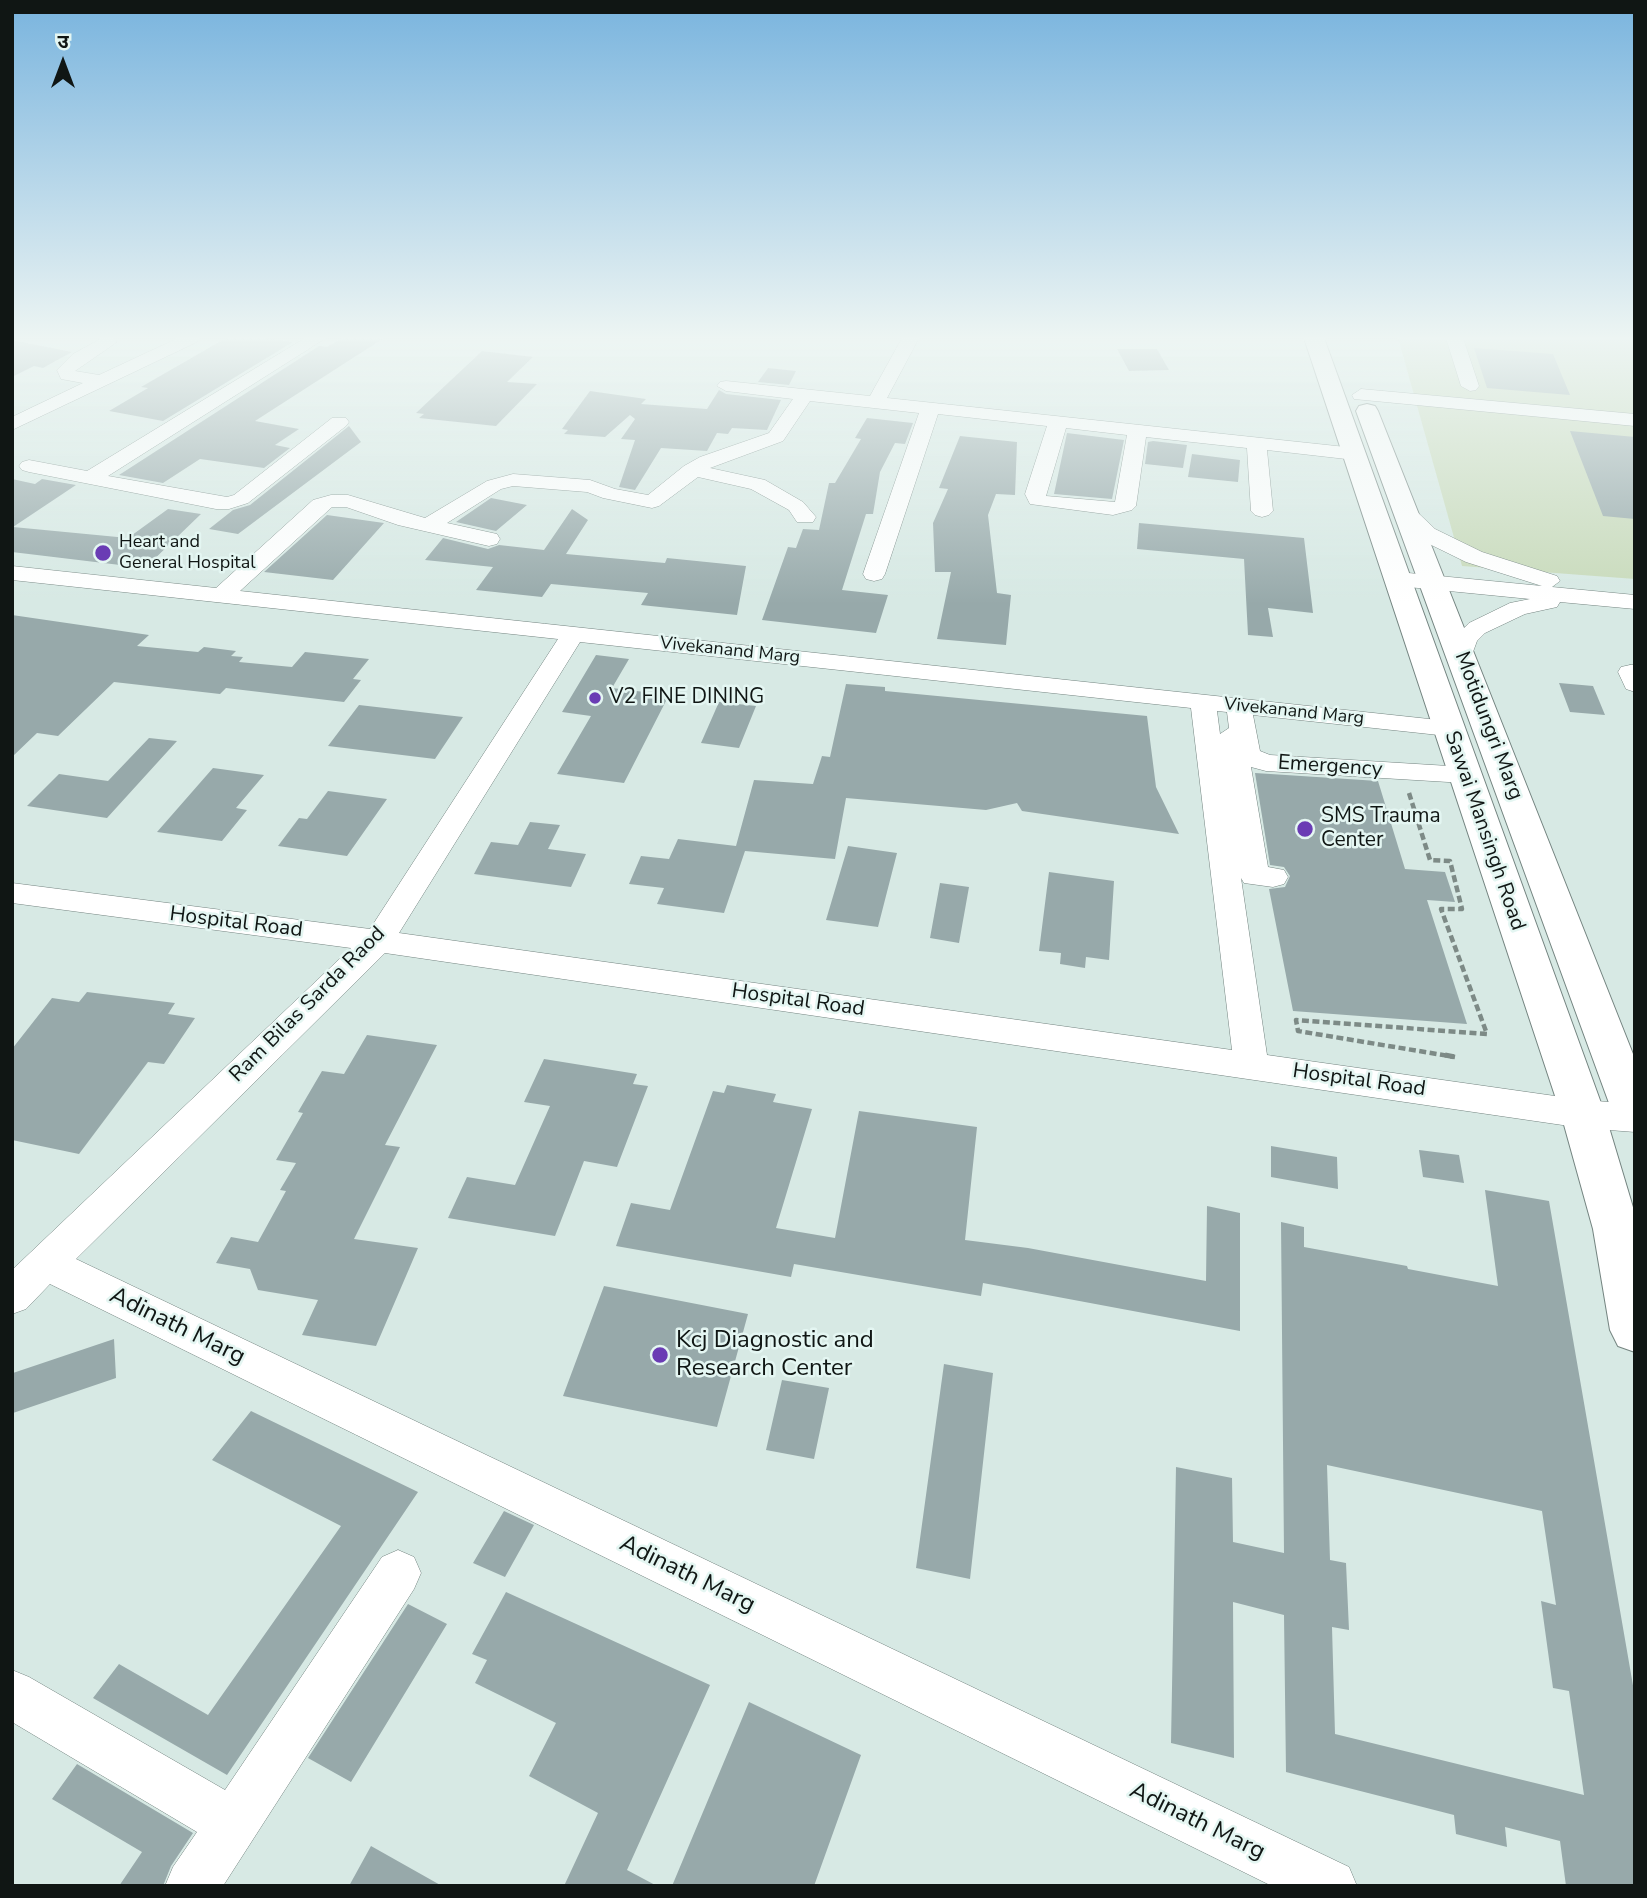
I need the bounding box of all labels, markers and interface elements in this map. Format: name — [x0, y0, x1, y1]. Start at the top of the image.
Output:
north arrow — [28, 28, 98, 98]
text: उ — [57, 29, 69, 55]
place label: Heart and General Hospital — [119, 532, 255, 574]
marker: Heart and General Hospital — [93, 543, 113, 563]
street label: Vivekanand Marg — [659, 633, 801, 669]
street label: Motidungri Marg — [1448, 648, 1528, 804]
place label: V2 FINE DINING — [609, 685, 764, 711]
marker: V2 FINE DINING — [587, 690, 603, 706]
street label: Vivekanand Marg — [1223, 694, 1365, 730]
street label: Sawai Mansingh Road — [1438, 728, 1530, 934]
street label: Emergency — [1277, 751, 1383, 783]
place label: SMS Trauma Center — [1321, 804, 1441, 854]
marker: SMS Trauma Center — [1295, 819, 1315, 839]
street label: Hospital Road — [168, 902, 304, 944]
street label: Ram Bilas Sarda Raod — [225, 922, 391, 1088]
street label: Hospital Road — [730, 979, 866, 1023]
street label: Hospital Road — [1291, 1059, 1427, 1103]
street label: Adinath Marg — [105, 1282, 249, 1372]
place label: Kcj Diagnostic and Research Center — [676, 1327, 874, 1383]
marker: Kcj Diagnostic and Research Center — [650, 1345, 670, 1365]
street label: Adinath Marg — [615, 1530, 759, 1620]
street label: Adinath Marg — [1125, 1777, 1269, 1867]

